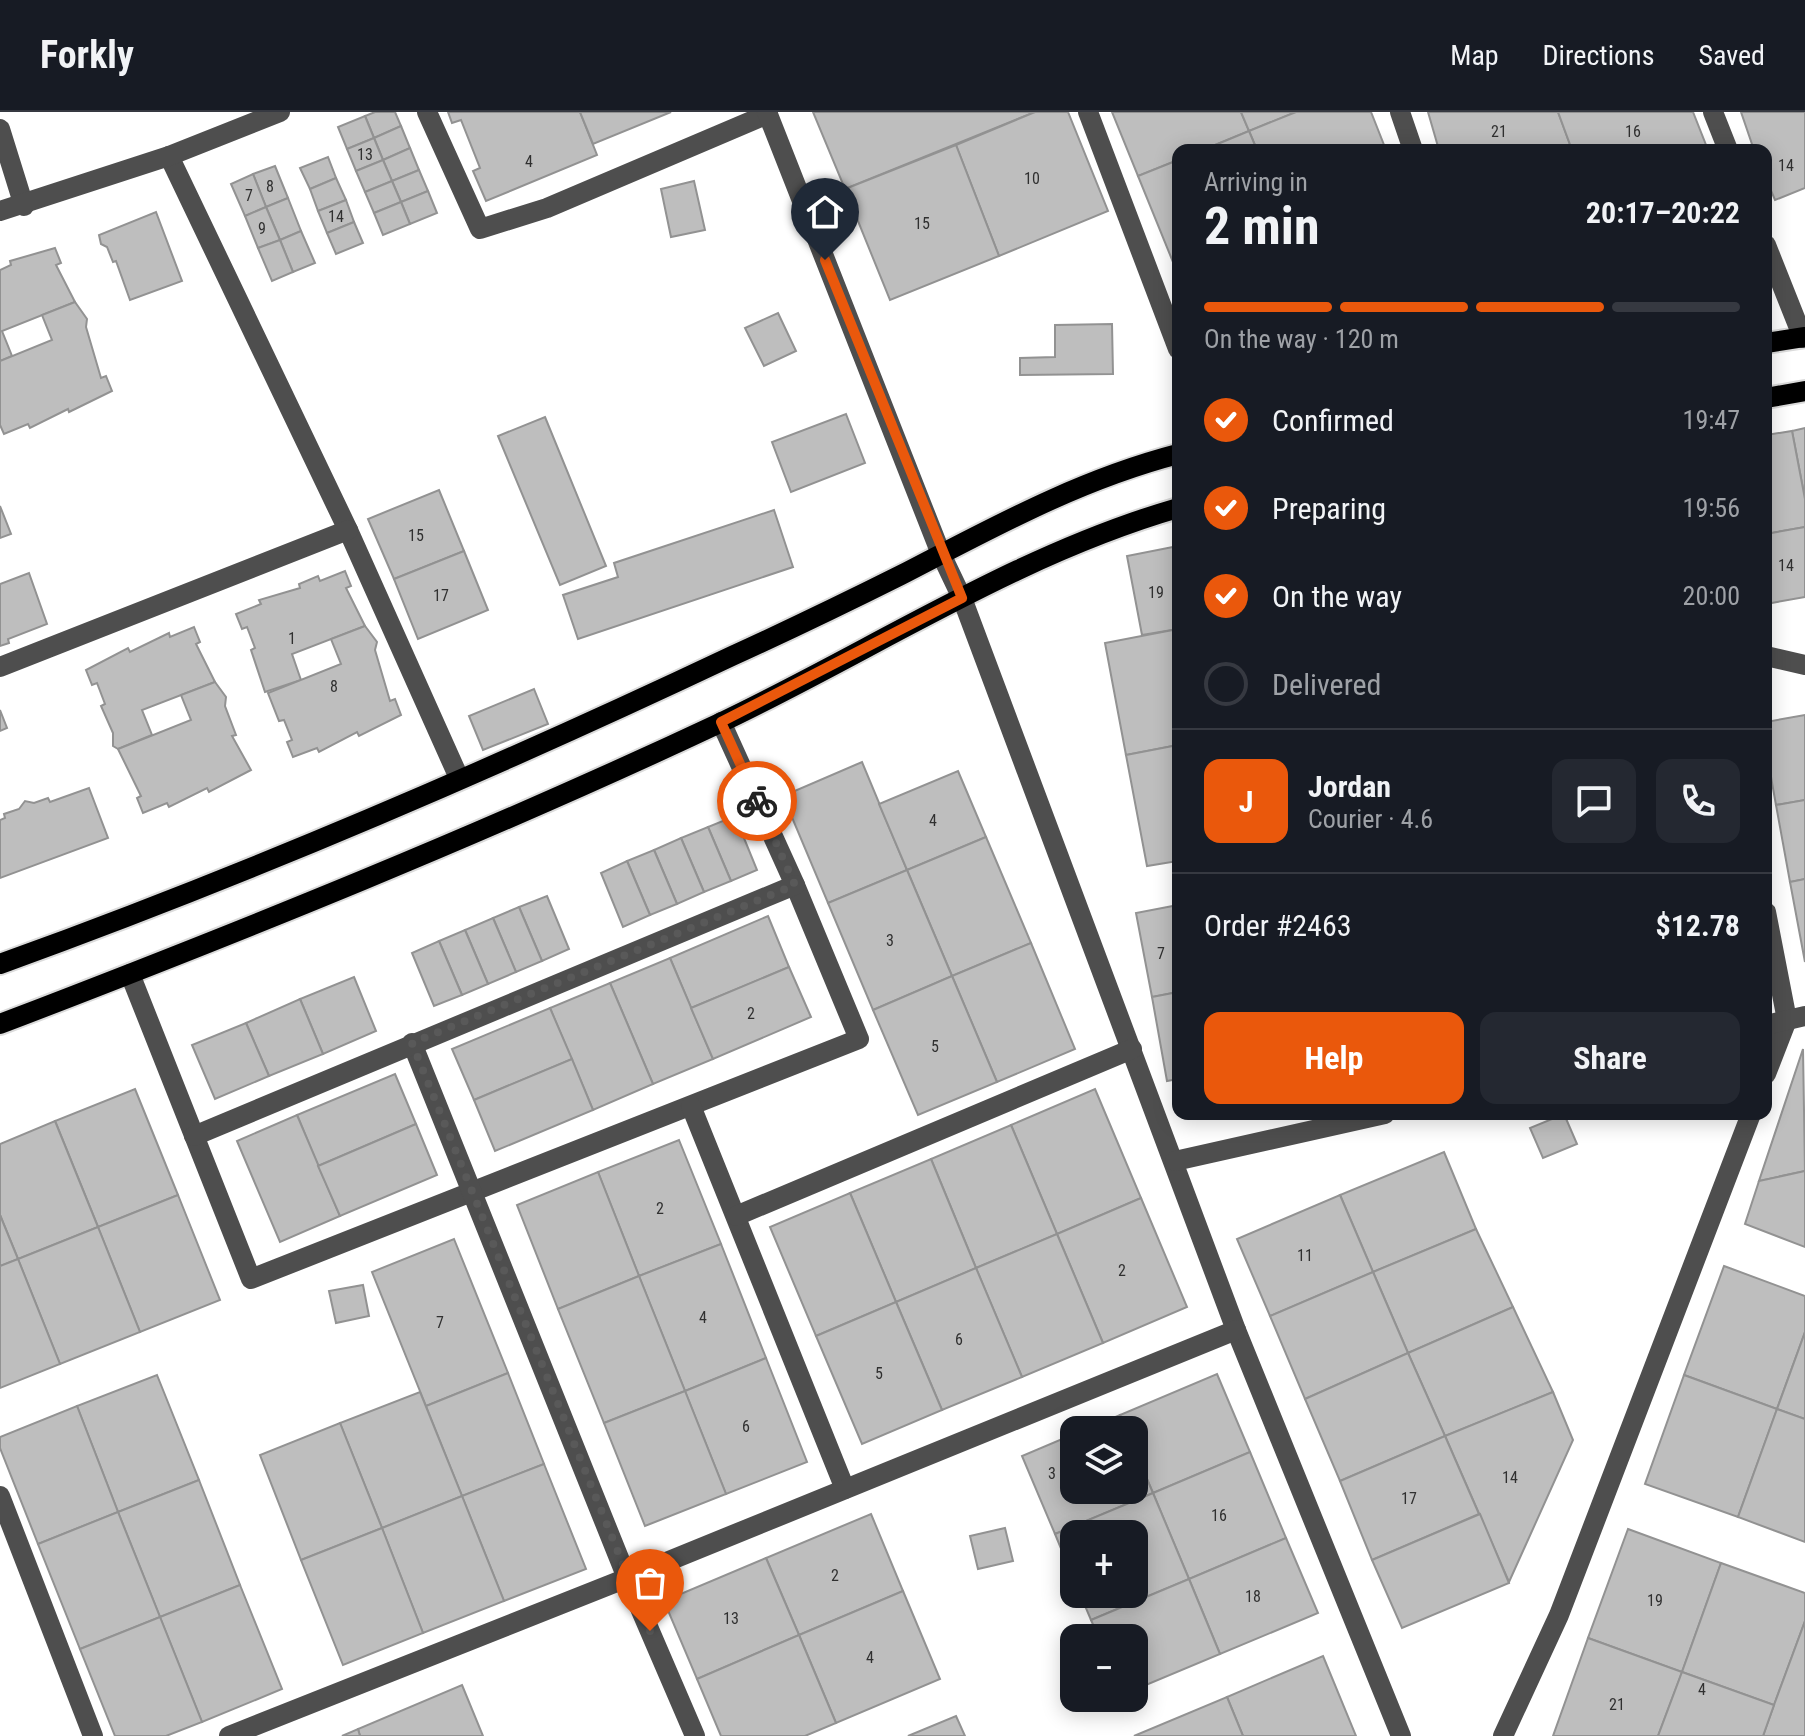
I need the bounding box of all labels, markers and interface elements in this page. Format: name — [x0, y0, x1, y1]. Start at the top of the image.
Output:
text: Forkly — [40, 33, 134, 77]
text: Map — [1450, 39, 1499, 72]
text: Directions — [1543, 39, 1654, 72]
text: Saved — [1698, 39, 1765, 72]
house number: 21 — [1491, 122, 1507, 141]
house number: 16 — [1625, 122, 1641, 141]
house number: 13 — [357, 145, 373, 164]
house number: 4 — [525, 152, 533, 171]
house number: 14 — [1778, 156, 1794, 175]
text: Arriving in — [1204, 167, 1308, 197]
house number: 10 — [1024, 169, 1040, 188]
house number: 8 — [266, 177, 274, 196]
pin — [791, 178, 859, 260]
house number: 7 — [245, 186, 253, 205]
icon: home — [803, 190, 847, 234]
text: 20:17–20:22 — [1586, 195, 1740, 230]
text: 2 min — [1204, 196, 1320, 257]
house number: 14 — [328, 207, 344, 226]
house number: 15 — [914, 214, 930, 233]
house number: 9 — [258, 219, 266, 238]
text: On the way · 120 m — [1204, 324, 1399, 354]
icon: check — [1204, 398, 1248, 442]
text: Confirmed — [1272, 403, 1394, 438]
text: 19:47 — [1683, 405, 1740, 435]
icon: check — [1204, 486, 1248, 530]
text: Preparing — [1272, 491, 1386, 526]
text: 19:56 — [1683, 493, 1740, 523]
house number: 15 — [408, 526, 424, 545]
house number: 14 — [1778, 556, 1794, 575]
icon: check — [1204, 574, 1248, 618]
text: On the way — [1272, 579, 1402, 614]
text: 20:00 — [1683, 581, 1740, 611]
house number: 19 — [1148, 583, 1164, 602]
house number: 17 — [433, 586, 449, 605]
house number: 1 — [288, 629, 296, 648]
text: Delivered — [1272, 667, 1381, 702]
house number: 8 — [330, 677, 338, 696]
button: chat — [1552, 759, 1636, 843]
button: phone — [1656, 759, 1740, 843]
courier — [717, 761, 797, 841]
text: Jordan — [1308, 769, 1391, 804]
icon: bike — [735, 779, 779, 823]
text: J — [1239, 784, 1253, 819]
text: Courier · 4.6 — [1308, 804, 1433, 834]
house number: 4 — [929, 811, 937, 830]
text: Order #2463 — [1204, 908, 1352, 943]
text: $12.78 — [1655, 908, 1740, 943]
house number: 3 — [886, 931, 894, 950]
house number: 7 — [1157, 944, 1165, 963]
house number: 2 — [747, 1004, 755, 1023]
button: Help — [1204, 1012, 1464, 1104]
button: Share — [1480, 1012, 1740, 1104]
house number: 5 — [931, 1037, 939, 1056]
house number: 2 — [656, 1199, 664, 1218]
house number: 11 — [1297, 1246, 1313, 1265]
house number: 2 — [1118, 1261, 1126, 1280]
house number: 4 — [699, 1308, 707, 1327]
house number: 7 — [436, 1313, 444, 1332]
house number: 6 — [955, 1330, 963, 1349]
house number: 5 — [875, 1364, 883, 1383]
map controls — [1060, 1416, 1148, 1712]
button: layers — [1060, 1416, 1148, 1504]
house number: 6 — [742, 1417, 750, 1436]
house number: 3 — [1048, 1464, 1056, 1483]
house number: 14 — [1502, 1468, 1518, 1487]
house number: 17 — [1401, 1489, 1417, 1508]
house number: 16 — [1211, 1506, 1227, 1525]
button: + — [1060, 1520, 1148, 1608]
pin — [616, 1549, 684, 1631]
icon: bag — [628, 1561, 672, 1605]
house number: 2 — [831, 1566, 839, 1585]
house number: 18 — [1245, 1587, 1261, 1606]
house number: 19 — [1647, 1591, 1663, 1610]
house number: 13 — [723, 1609, 739, 1628]
button: − — [1060, 1624, 1148, 1712]
house number: 4 — [866, 1648, 874, 1667]
house number: 4 — [1698, 1680, 1706, 1699]
house number: 21 — [1609, 1695, 1625, 1714]

